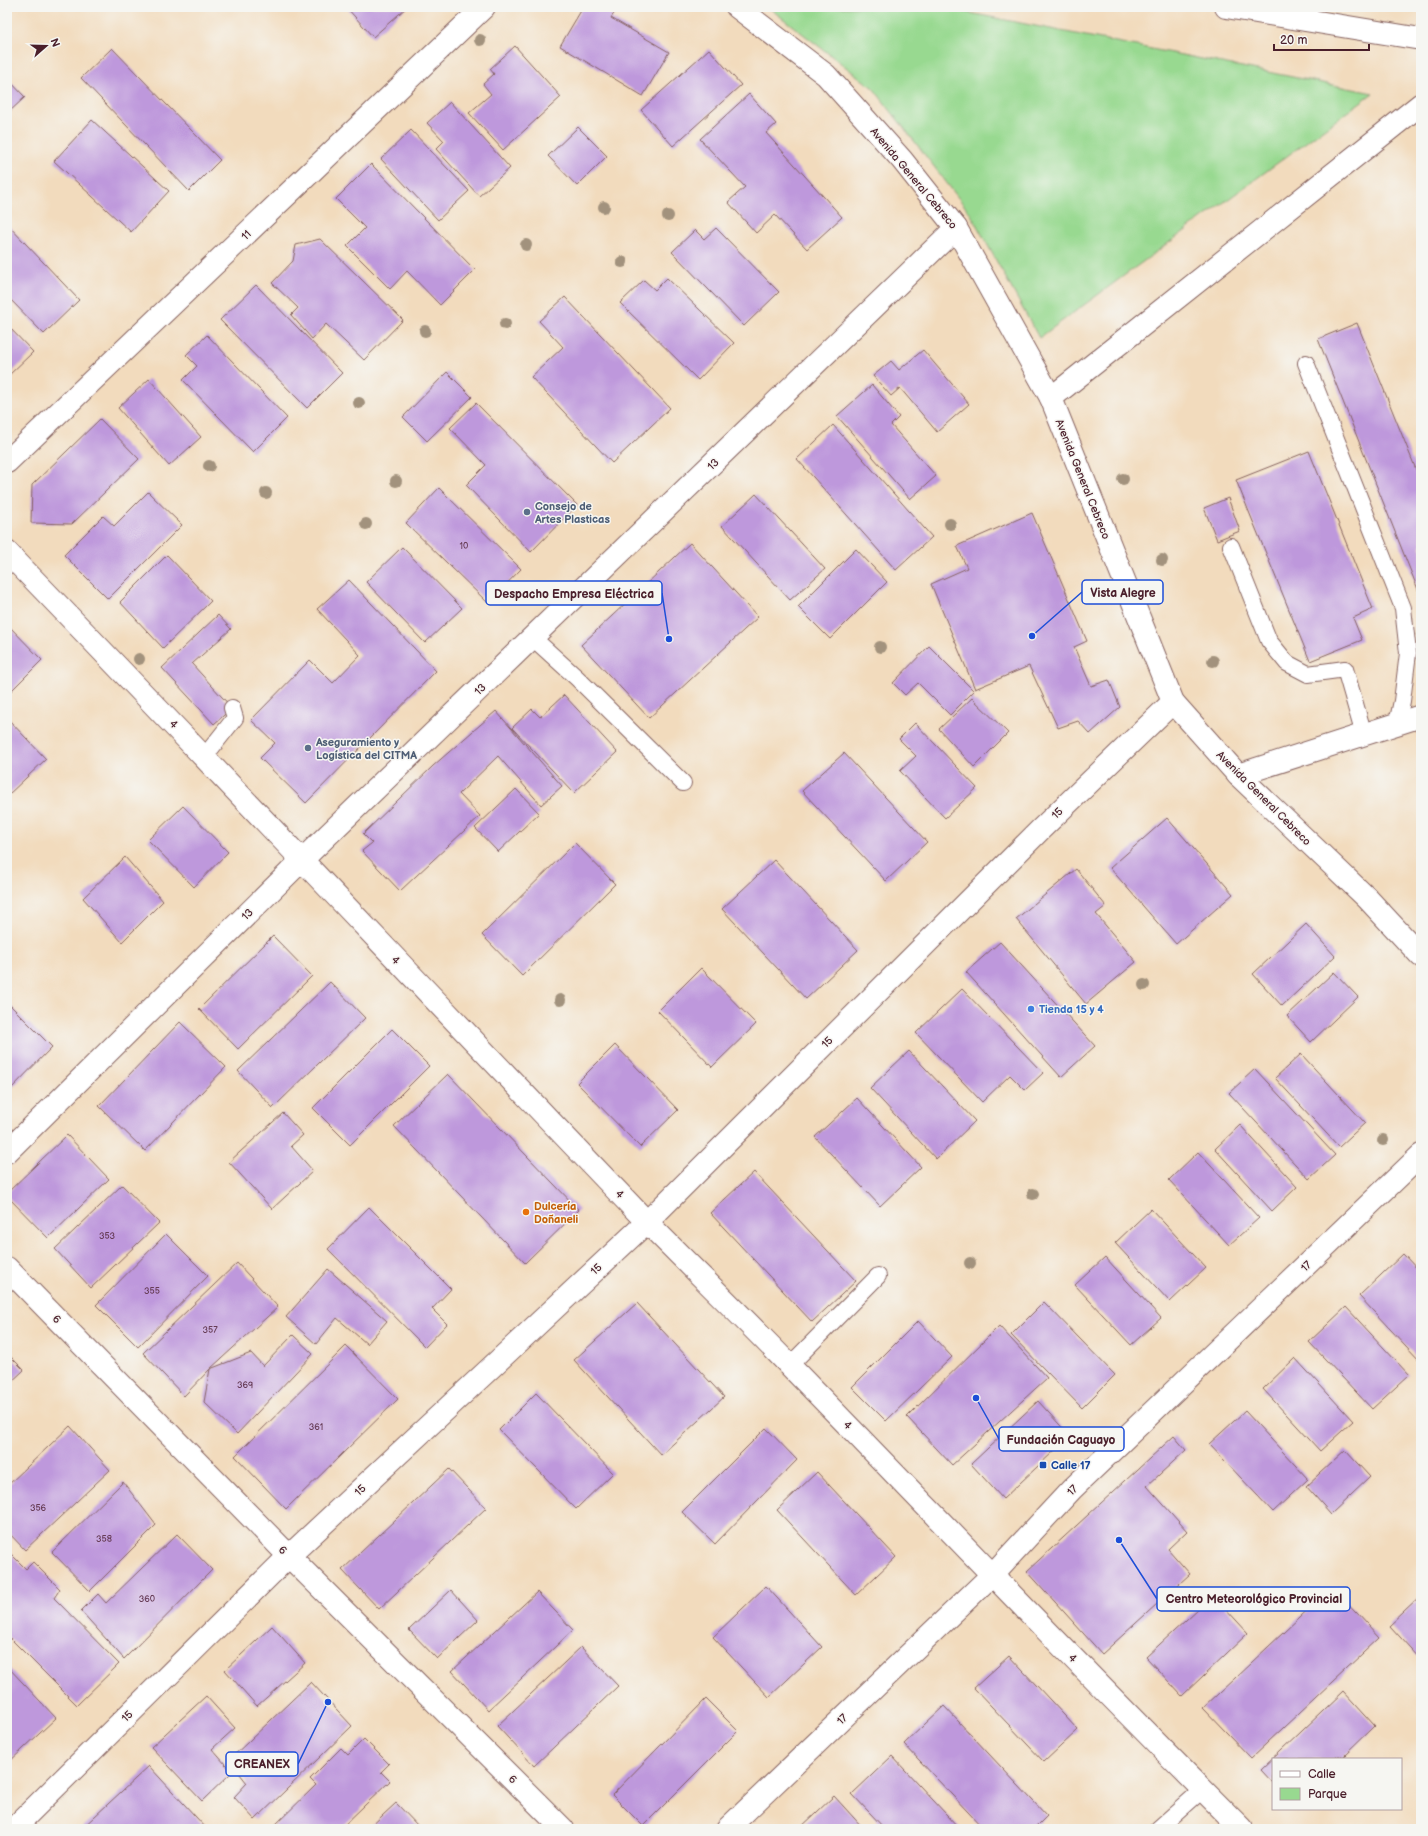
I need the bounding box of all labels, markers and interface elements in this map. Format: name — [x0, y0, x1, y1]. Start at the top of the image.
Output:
north arrow — [26, 26, 66, 66]
scale bar — [1274, 26, 1369, 52]
text: 20 m — [1280, 33, 1307, 48]
text: N — [47, 37, 62, 49]
street label: Avenida General Cebreco — [867, 125, 960, 232]
street label: 11 — [239, 228, 254, 243]
street label: Avenida General Cebreco — [1052, 417, 1113, 541]
street label: 13 — [705, 456, 722, 473]
place label: Consejo de Artes Plasticas — [534, 500, 610, 526]
marker: Consejo de Artes Plasticas — [522, 507, 532, 517]
house number: 10 — [460, 541, 468, 552]
callout: Vista Alegre — [1082, 580, 1163, 604]
callout: Despacho Empresa Eléctrica — [486, 581, 662, 605]
text: Vista Alegre — [1090, 586, 1156, 601]
text: Despacho Empresa Eléctrica — [494, 587, 654, 602]
street label: 13 — [472, 681, 489, 698]
street label: 4 — [167, 717, 181, 731]
place label: Aseguramiento y Logística del CITMA — [315, 736, 417, 762]
marker: Aseguramiento y Logística del CITMA — [303, 743, 313, 753]
street label: Avenida General Cebreco — [1214, 748, 1314, 848]
street label: 15 — [1049, 805, 1066, 822]
street label: 13 — [239, 906, 256, 923]
street label: 4 — [389, 953, 403, 967]
place label: Tienda 15 y 4 — [1039, 1003, 1104, 1016]
marker: Tienda 15 y 4 — [1026, 1004, 1036, 1014]
street label: 15 — [819, 1034, 836, 1051]
street label: 4 — [613, 1187, 627, 1201]
place label: Dulcería Doñaneli — [534, 1200, 579, 1226]
marker: Dulcería Doñaneli — [521, 1207, 531, 1217]
house number: 353 — [99, 1231, 116, 1242]
street label: 17 — [1298, 1258, 1315, 1274]
street label: 15 — [588, 1261, 605, 1278]
house number: 355 — [144, 1286, 160, 1297]
street label: 6 — [50, 1312, 64, 1326]
house number: 357 — [202, 1325, 218, 1336]
house number: 369 — [237, 1380, 253, 1391]
street label: 4 — [841, 1418, 855, 1432]
house number: 361 — [309, 1422, 323, 1433]
callout: Fundación Caguayo — [999, 1427, 1124, 1451]
text: Fundación Caguayo — [1007, 1433, 1116, 1448]
place label: Calle 17 — [1051, 1459, 1091, 1472]
marker: Calle 17 — [1038, 1460, 1048, 1470]
street label: 15 — [352, 1482, 369, 1499]
street label: 17 — [1064, 1482, 1081, 1498]
house number: 356 — [30, 1503, 47, 1514]
house number: 358 — [96, 1534, 112, 1545]
street label: 6 — [276, 1543, 290, 1557]
callout: Centro Meteorológico Provincial — [1157, 1587, 1350, 1611]
text: Centro Meteorológico Provincial — [1166, 1592, 1342, 1607]
house number: 360 — [139, 1594, 155, 1605]
street label: 4 — [1066, 1651, 1080, 1665]
street label: 15 — [119, 1708, 136, 1725]
street label: 17 — [834, 1711, 851, 1727]
callout: CREANEX — [226, 1752, 298, 1776]
text: CREANEX — [234, 1757, 290, 1772]
legend — [1272, 1758, 1402, 1810]
text: Calle — [1308, 1767, 1336, 1782]
street label: 6 — [506, 1772, 520, 1787]
text: Parque — [1308, 1787, 1347, 1802]

